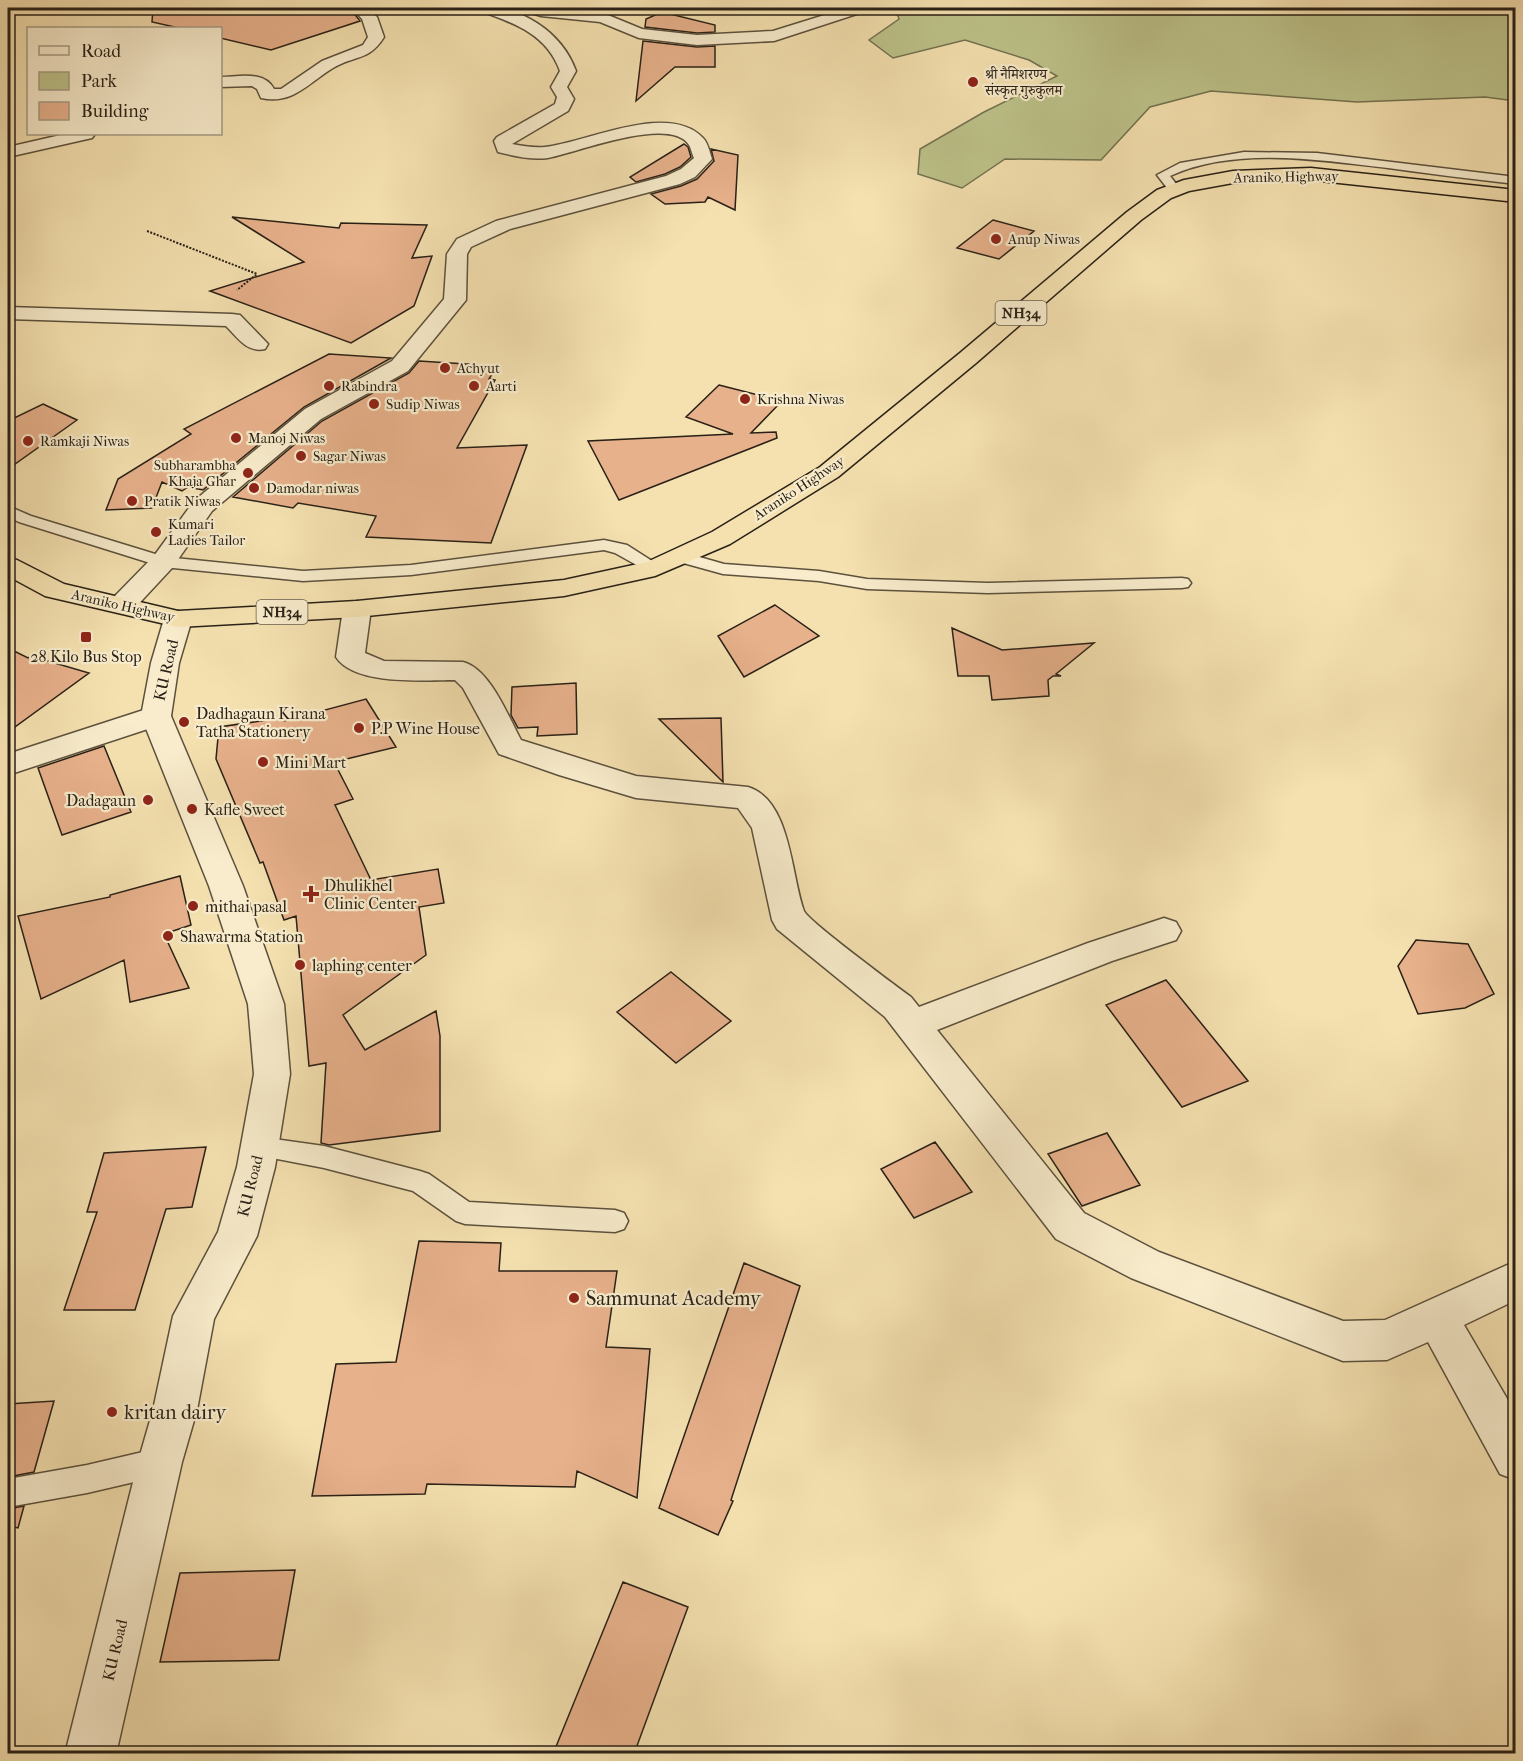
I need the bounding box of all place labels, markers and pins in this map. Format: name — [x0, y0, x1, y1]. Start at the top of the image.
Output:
place label: श्री नैमिशरण्य संस्कृत गुरुकुलम — [984, 65, 1064, 99]
marker: श्री नैमिशरण्य संस्कृत गुरुकुलम — [966, 75, 980, 89]
place label: Anup Niwas — [1007, 231, 1080, 248]
marker: Anup Niwas — [989, 232, 1003, 246]
place label: Achyut — [456, 360, 500, 377]
marker: Achyut — [438, 361, 452, 375]
place label: Rabindra — [341, 378, 398, 395]
place label: Aarti — [485, 378, 517, 395]
marker: Rabindra — [322, 379, 336, 393]
marker: Aarti — [467, 379, 481, 393]
place label: Krishna Niwas — [757, 391, 844, 408]
marker: Krishna Niwas — [738, 392, 752, 406]
place label: Sudip Niwas — [386, 396, 460, 413]
marker: Sudip Niwas — [367, 397, 381, 411]
place label: Manoj Niwas — [248, 430, 325, 447]
marker: Manoj Niwas — [229, 431, 243, 445]
place label: Ramkaji Niwas — [40, 433, 129, 450]
marker: Ramkaji Niwas — [21, 434, 35, 448]
place label: Sagar Niwas — [313, 448, 386, 465]
marker: Sagar Niwas — [294, 449, 308, 463]
place label: Subharambha Khaja Ghar — [154, 457, 237, 490]
marker: Subharambha Khaja Ghar — [241, 466, 255, 480]
place label: Damodar niwas — [266, 480, 359, 497]
marker: Damodar niwas — [247, 481, 261, 495]
place label: Pratik Niwas — [144, 493, 221, 510]
marker: Pratik Niwas — [125, 494, 139, 508]
place label: Kumari Ladies Tailor — [168, 516, 245, 549]
marker: Kumari Ladies Tailor — [149, 525, 163, 539]
marker: 28 Kilo Bus Stop — [79, 630, 93, 644]
place label: 28 Kilo Bus Stop — [30, 647, 142, 666]
place label: Dadhagaun Kirana Tatha Stationery — [196, 704, 326, 741]
marker: Dadhagaun Kirana Tatha Stationery — [177, 715, 191, 729]
place label: P.P Wine House — [371, 719, 480, 738]
marker: P.P Wine House — [352, 721, 366, 735]
place label: Mini Mart — [275, 753, 347, 772]
marker: Mini Mart — [256, 755, 270, 769]
place label: Dadagaun — [66, 791, 137, 810]
marker: Dadagaun — [141, 793, 155, 807]
place label: Kafle Sweet — [204, 800, 285, 819]
marker: Kafle Sweet — [185, 802, 199, 816]
place label: Dhulikhel Clinic Center — [324, 876, 417, 913]
marker: Dhulikhel Clinic Center — [302, 885, 320, 903]
place label: mithai pasal — [205, 897, 288, 916]
marker: mithai pasal — [186, 899, 200, 913]
place label: Shawarma Station — [180, 927, 304, 946]
marker: Shawarma Station — [161, 929, 175, 943]
place label: laphing center — [311, 956, 412, 975]
marker: laphing center — [293, 958, 307, 972]
place label: Sammunat Academy — [586, 1287, 762, 1310]
marker: Sammunat Academy — [567, 1291, 581, 1305]
place label: kritan dairy — [124, 1401, 228, 1424]
marker: kritan dairy — [105, 1405, 119, 1419]

